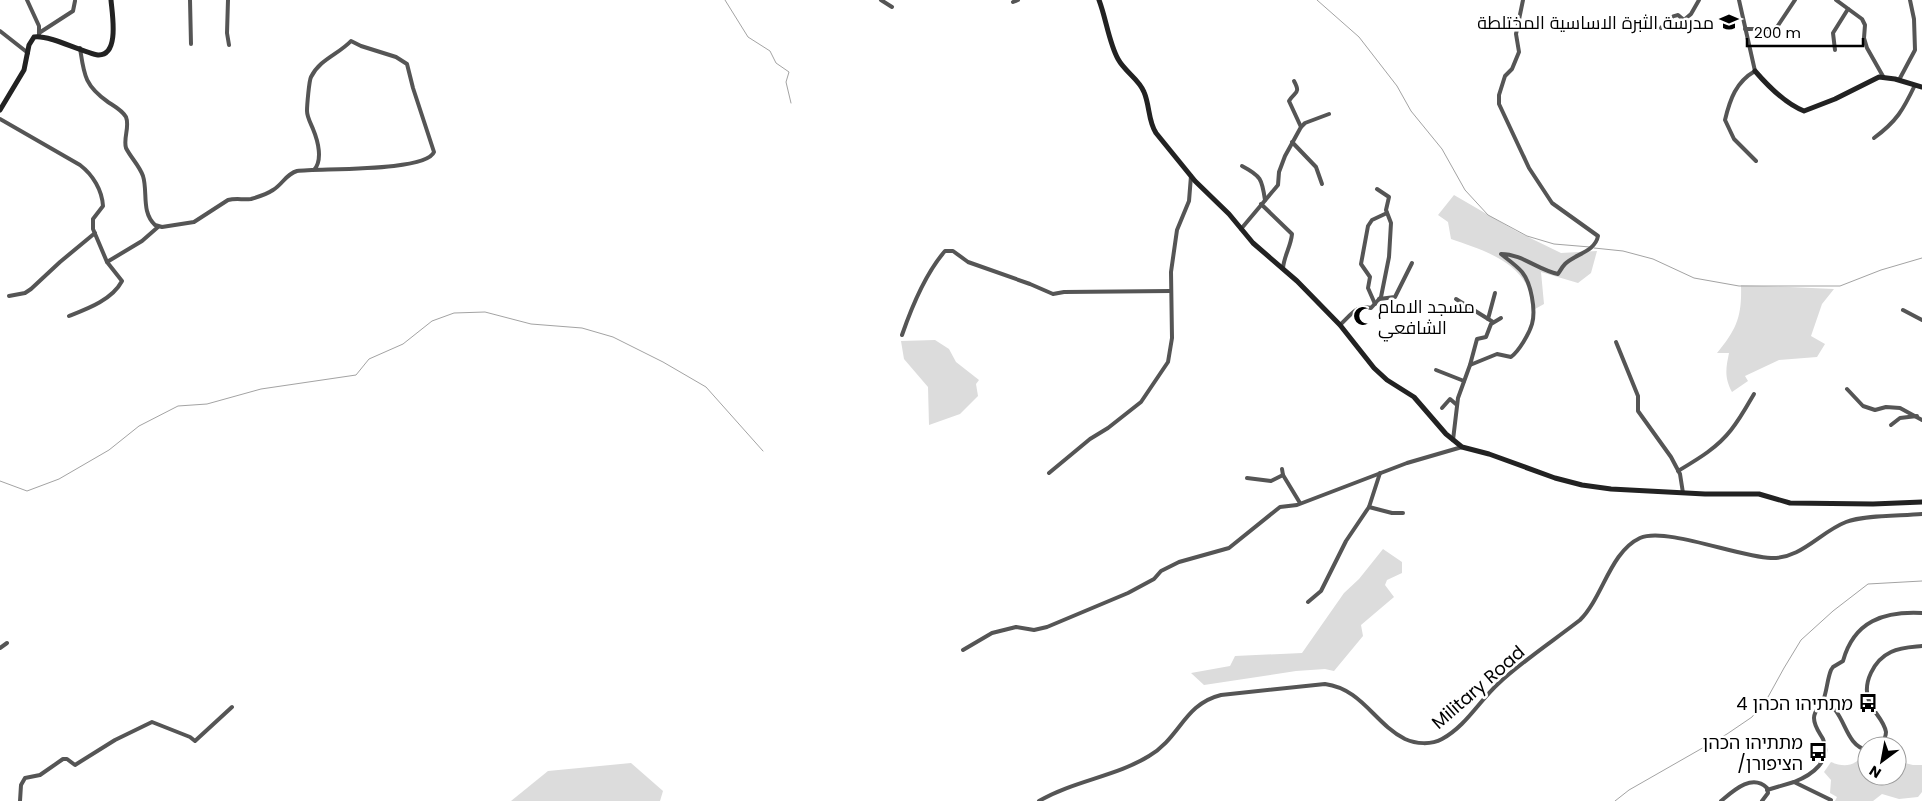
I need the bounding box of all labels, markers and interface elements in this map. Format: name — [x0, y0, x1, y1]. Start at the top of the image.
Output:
place label: مدرسة الثبرة الاساسية المختلطة — [1477, 10, 1714, 35]
school or university icon: مدرسة الثبرة الاساسية المختلطة — [1718, 11, 1740, 33]
scale bar — [1747, 15, 1863, 47]
text: 200 m — [1754, 22, 1801, 43]
place label: مسجد الامام الشافعي — [1378, 294, 1475, 342]
mosque icon: مسجد الامام الشافعي — [1352, 305, 1374, 327]
street label: Military Road — [1426, 640, 1530, 734]
place label: מתתיהו הכהן 4 — [1736, 691, 1853, 716]
bus stop icon: מתתיהו הכהן 4 — [1857, 692, 1879, 714]
place label: מתתיהו הכהן /הציפורן — [1702, 730, 1803, 776]
north arrow — [1857, 736, 1907, 786]
bus stop icon: מתתיהו הכהן /הציפורן — [1807, 741, 1829, 763]
text: N — [1865, 761, 1885, 783]

